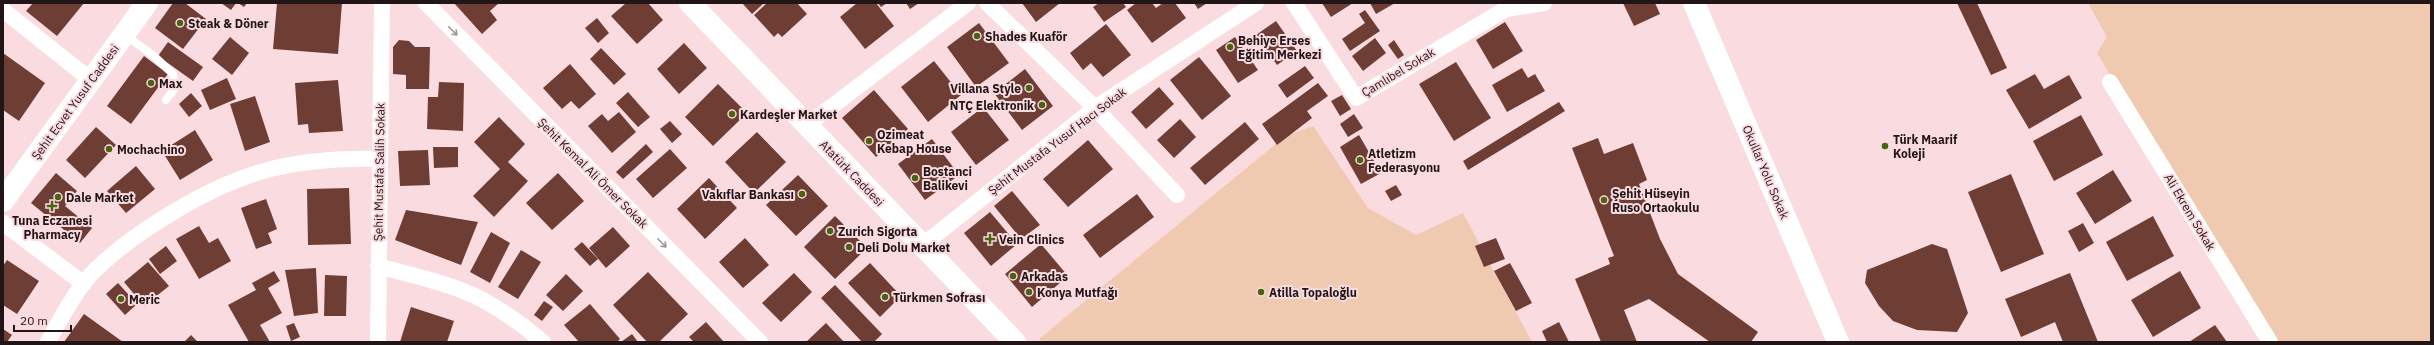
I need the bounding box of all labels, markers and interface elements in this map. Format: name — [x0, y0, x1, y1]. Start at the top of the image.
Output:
place label: Steak & Döner — [188, 16, 269, 31]
marker: Steak & Döner — [175, 18, 185, 28]
one-way arrow — [448, 26, 458, 36]
place label: Shades Kuaför — [985, 29, 1068, 44]
marker: Shades Kuaför — [972, 31, 982, 41]
place label: Behiye Erses Eğitim Merkezi — [1238, 33, 1321, 62]
street label: Şehit Ecvet Yusuf Caddesi — [28, 41, 122, 163]
marker: Behiye Erses Eğitim Merkezi — [1225, 42, 1235, 52]
street label: Çamlıbel Sokak — [1359, 44, 1438, 100]
place label: Max — [159, 76, 183, 91]
marker: Max — [146, 78, 156, 88]
place label: Villana Style — [950, 81, 1021, 96]
marker: Villana Style — [1024, 83, 1034, 93]
street label: Şehit Mustafa Yusuf Hacı Sokak — [985, 84, 1129, 198]
place label: NTÇ Elektronik — [950, 98, 1034, 113]
marker: NTÇ Elektronik — [1037, 100, 1047, 110]
street label: Şehit Mustafa Salih Sokak — [370, 102, 388, 241]
place label: Kardeşler Market — [740, 107, 838, 122]
marker: Kardeşler Market — [727, 109, 737, 119]
street label: Şehit Kemal Ali Ömer Sokak — [535, 115, 652, 232]
street label: Okullar Yolu Sokak — [1739, 123, 1793, 222]
place label: Ozimeat Kebap House — [877, 127, 952, 156]
place label: Türk Maarif Koleji — [1893, 132, 1958, 161]
marker: Ozimeat Kebap House — [864, 136, 874, 146]
street label: Atatürk Caddesi — [817, 137, 887, 209]
marker: Türk Maarif Koleji — [1880, 141, 1890, 151]
place label: Mochachino — [117, 142, 185, 157]
marker: Mochachino — [104, 144, 114, 154]
place label: Atletizm Federasyonu — [1368, 146, 1440, 175]
marker: Atletizm Federasyonu — [1355, 155, 1365, 165]
place label: Bostanci Balikevi — [923, 164, 972, 193]
street label: Ali Ekrem Sokak — [2161, 171, 2219, 254]
marker: Bostanci Balikevi — [910, 173, 920, 183]
place label: Şehit Hüseyin Ruso Ortaokulu — [1612, 186, 1699, 215]
place label: Vakıflar Bankası — [702, 187, 794, 202]
marker: Vakıflar Bankası — [797, 189, 807, 199]
place label: Dale Market — [66, 190, 134, 205]
marker: Dale Market — [53, 192, 63, 202]
marker: Şehit Hüseyin Ruso Ortaokulu — [1599, 195, 1609, 205]
marker: Tuna Eczanesi Pharmacy — [47, 201, 57, 211]
place label: Tuna Eczanesi Pharmacy — [12, 213, 92, 242]
place label: Zurich Sigorta — [838, 224, 918, 239]
marker: Zurich Sigorta — [825, 226, 835, 236]
place label: Vein Clinics — [999, 232, 1064, 247]
marker: Vein Clinics — [984, 233, 996, 245]
one-way arrow — [657, 238, 667, 248]
place label: Deli Dolu Market — [857, 240, 951, 255]
marker: Deli Dolu Market — [844, 242, 854, 252]
place label: Arkadas — [1021, 269, 1068, 284]
marker: Arkadas — [1008, 271, 1018, 281]
place label: Konya Mutfağı — [1037, 285, 1118, 300]
place label: Atilla Topaloğlu — [1269, 285, 1357, 300]
marker: Konya Mutfağı — [1024, 287, 1034, 297]
marker: Atilla Topaloğlu — [1256, 287, 1266, 297]
place label: Türkmen Sofrası — [893, 290, 985, 305]
place label: Meric — [129, 292, 160, 307]
marker: Türkmen Sofrası — [880, 292, 890, 302]
marker: Meric — [116, 294, 126, 304]
scale bar — [14, 307, 71, 333]
text: 20 m — [20, 313, 48, 328]

